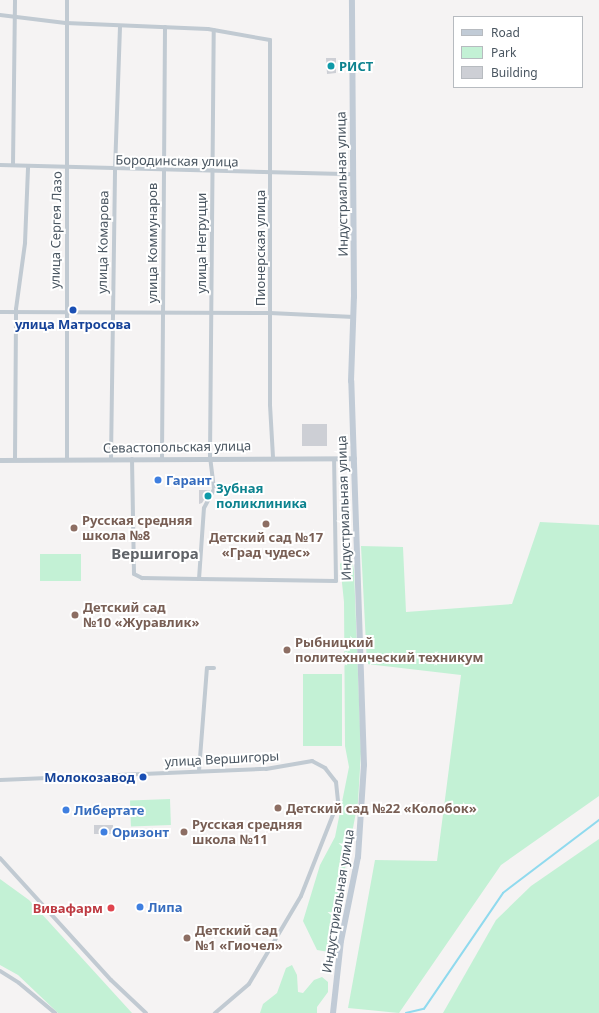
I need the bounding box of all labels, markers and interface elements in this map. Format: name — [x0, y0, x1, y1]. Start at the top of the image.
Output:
legend — [453, 16, 583, 88]
text: Road — [491, 24, 520, 41]
text: Park — [491, 44, 516, 61]
place label: РИСТ — [339, 58, 373, 74]
marker: РИСТ — [326, 61, 336, 71]
text: Building — [491, 64, 538, 81]
street label: Индустриальная улица — [333, 111, 351, 257]
street label: Бородинская улица — [115, 152, 239, 170]
street label: улица Сергея Лазо — [47, 171, 65, 289]
street label: улица Коммунаров — [144, 183, 160, 303]
street label: улица Комарова — [94, 190, 112, 294]
street label: Пионерская улица — [252, 190, 268, 306]
street label: улица Негруцци — [193, 193, 209, 293]
marker: улица Матросова — [68, 305, 78, 315]
place label: улица Матросова — [15, 316, 131, 332]
street label: Индустриальная улица — [334, 435, 354, 581]
street label: Севастопольская улица — [103, 438, 251, 456]
place label: Гарант — [166, 472, 212, 488]
marker: Гарант — [153, 475, 163, 485]
place label: Зубная поликлиника — [216, 481, 307, 512]
marker: Зубная поликлиника — [203, 491, 213, 501]
place label: Русская средняя школа №8 — [82, 513, 192, 544]
marker: Детский сад №17 «Град чудес» — [261, 519, 271, 529]
marker: Русская средняя школа №8 — [69, 523, 79, 533]
place label: Детский сад №17 «Град чудес» — [209, 530, 323, 561]
district label: Вершигора — [111, 545, 199, 563]
place label: Детский сад №10 «Журавлик» — [83, 600, 199, 631]
marker: Детский сад №10 «Журавлик» — [70, 610, 80, 620]
place label: Рыбницкий политехнический техникум — [295, 635, 483, 666]
marker: Рыбницкий политехнический техникум — [282, 645, 292, 655]
street label: улица Вершигоры — [164, 748, 280, 770]
place label: Молокозавод — [44, 769, 135, 785]
marker: Молокозавод — [138, 772, 148, 782]
place label: Детский сад №22 «Колобок» — [286, 800, 477, 816]
place label: Либертате — [74, 802, 144, 818]
marker: Детский сад №22 «Колобок» — [273, 803, 283, 813]
marker: Либертате — [61, 805, 71, 815]
place label: Русская средняя школа №11 — [192, 817, 302, 848]
place label: Оризонт — [112, 824, 169, 840]
marker: Оризонт — [99, 827, 109, 837]
marker: Русская средняя школа №11 — [179, 827, 189, 837]
street label: Индустриальная улица — [319, 828, 357, 974]
place label: Липа — [148, 899, 182, 915]
place label: Вивафарм — [33, 900, 103, 916]
marker: Липа — [135, 902, 145, 912]
marker: Вивафарм — [106, 903, 116, 913]
place label: Детский сад №1 «Гиочел» — [195, 923, 283, 954]
marker: Детский сад №1 «Гиочел» — [182, 933, 192, 943]

